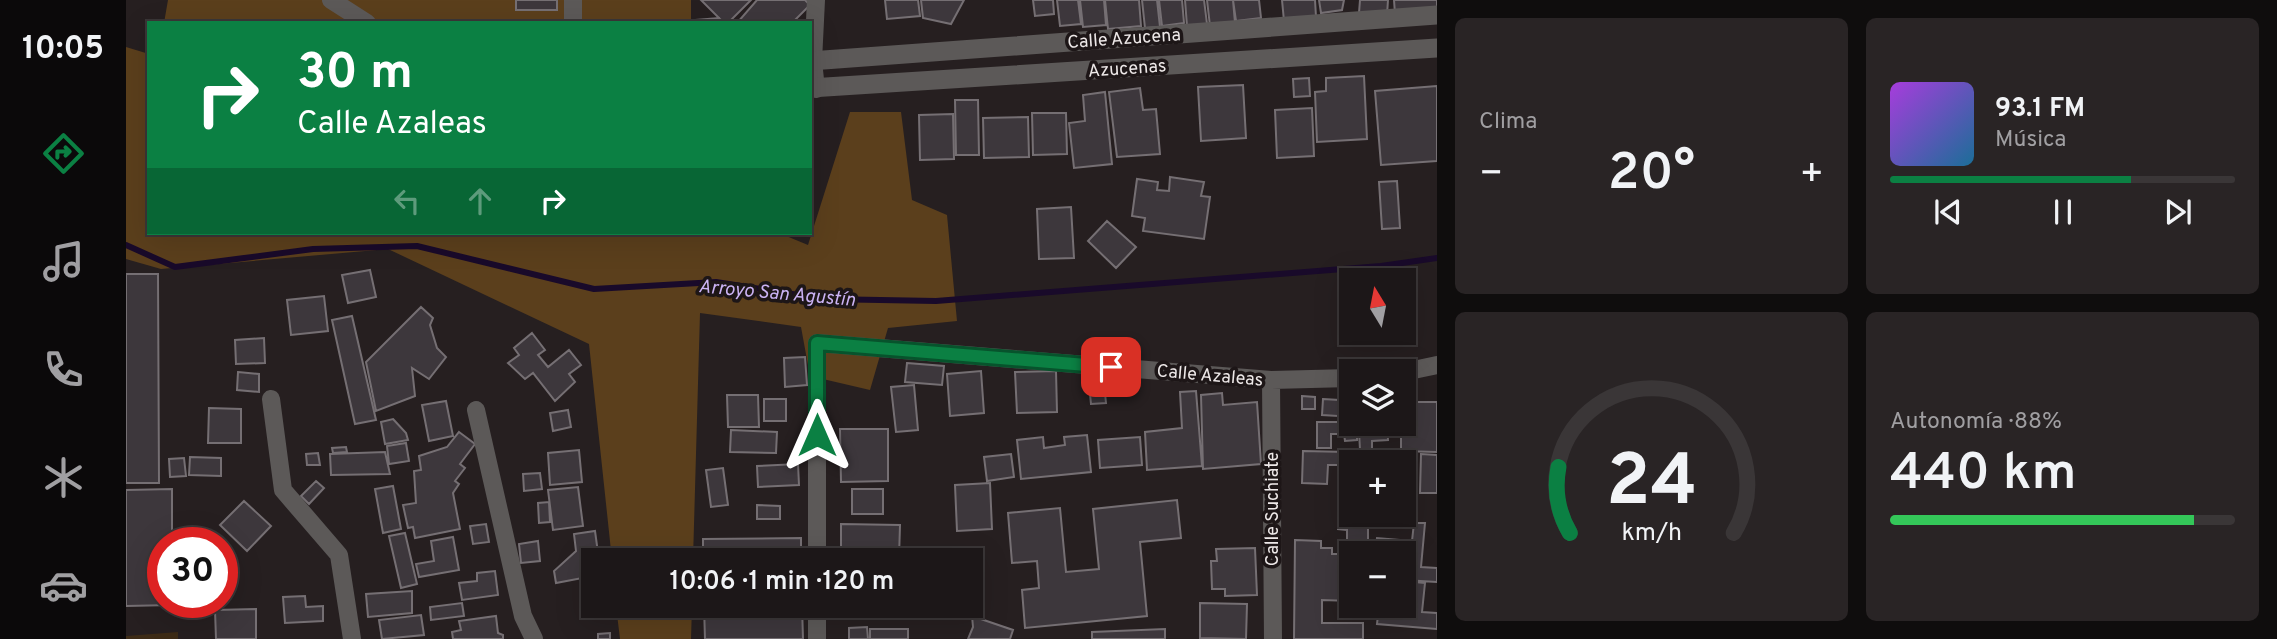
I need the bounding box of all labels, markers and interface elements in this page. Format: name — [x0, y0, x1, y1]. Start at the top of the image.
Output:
street label: Calle Azucena — [1067, 24, 1182, 55]
text: 10:05 — [22, 30, 104, 70]
text: 30 m — [297, 44, 413, 106]
icon: right — [182, 49, 273, 140]
street label: Azucenas — [1087, 55, 1167, 84]
text: 93.1 FM — [1995, 93, 2085, 126]
text: Calle Azaleas — [297, 105, 487, 145]
text: Clima — [1479, 108, 1537, 137]
text: Música — [1995, 126, 2066, 155]
icon: directions — [39, 129, 88, 178]
text: 20° — [1608, 142, 1695, 208]
text: − — [1479, 151, 1504, 200]
text: + — [1799, 151, 1824, 200]
icon: left — [388, 182, 426, 220]
icon: ahead — [461, 182, 499, 220]
icon: right — [534, 182, 572, 220]
icon: previous — [1929, 193, 1967, 231]
icon: pause — [2044, 193, 2082, 231]
icon: next — [2159, 193, 2197, 231]
icon: music — [39, 237, 88, 286]
north arrow — [1339, 268, 1416, 345]
map controls — [1339, 268, 1416, 618]
water label: Arroyo San Agustín — [697, 275, 857, 313]
pin — [1081, 337, 1141, 397]
icon: phone — [39, 345, 88, 394]
icon: arrive — [1092, 348, 1130, 386]
button: layers — [1339, 359, 1416, 436]
street label: Calle Azaleas — [1156, 360, 1264, 393]
position arrow — [780, 398, 854, 472]
text: Autonomía · 88% — [1890, 408, 2062, 437]
text: 24 — [1606, 439, 1697, 531]
text: 440 km — [1890, 442, 2077, 508]
button: + — [1339, 450, 1416, 527]
street label: Calle Suchiate — [1262, 452, 1285, 566]
icon: climate — [39, 453, 88, 502]
text: km/h — [1621, 517, 1682, 549]
speed limit sign: 30 — [147, 527, 238, 618]
button: − — [1339, 541, 1416, 618]
icon: car — [39, 561, 88, 610]
text: 10:06 · 1 min · 120 m — [670, 566, 894, 599]

